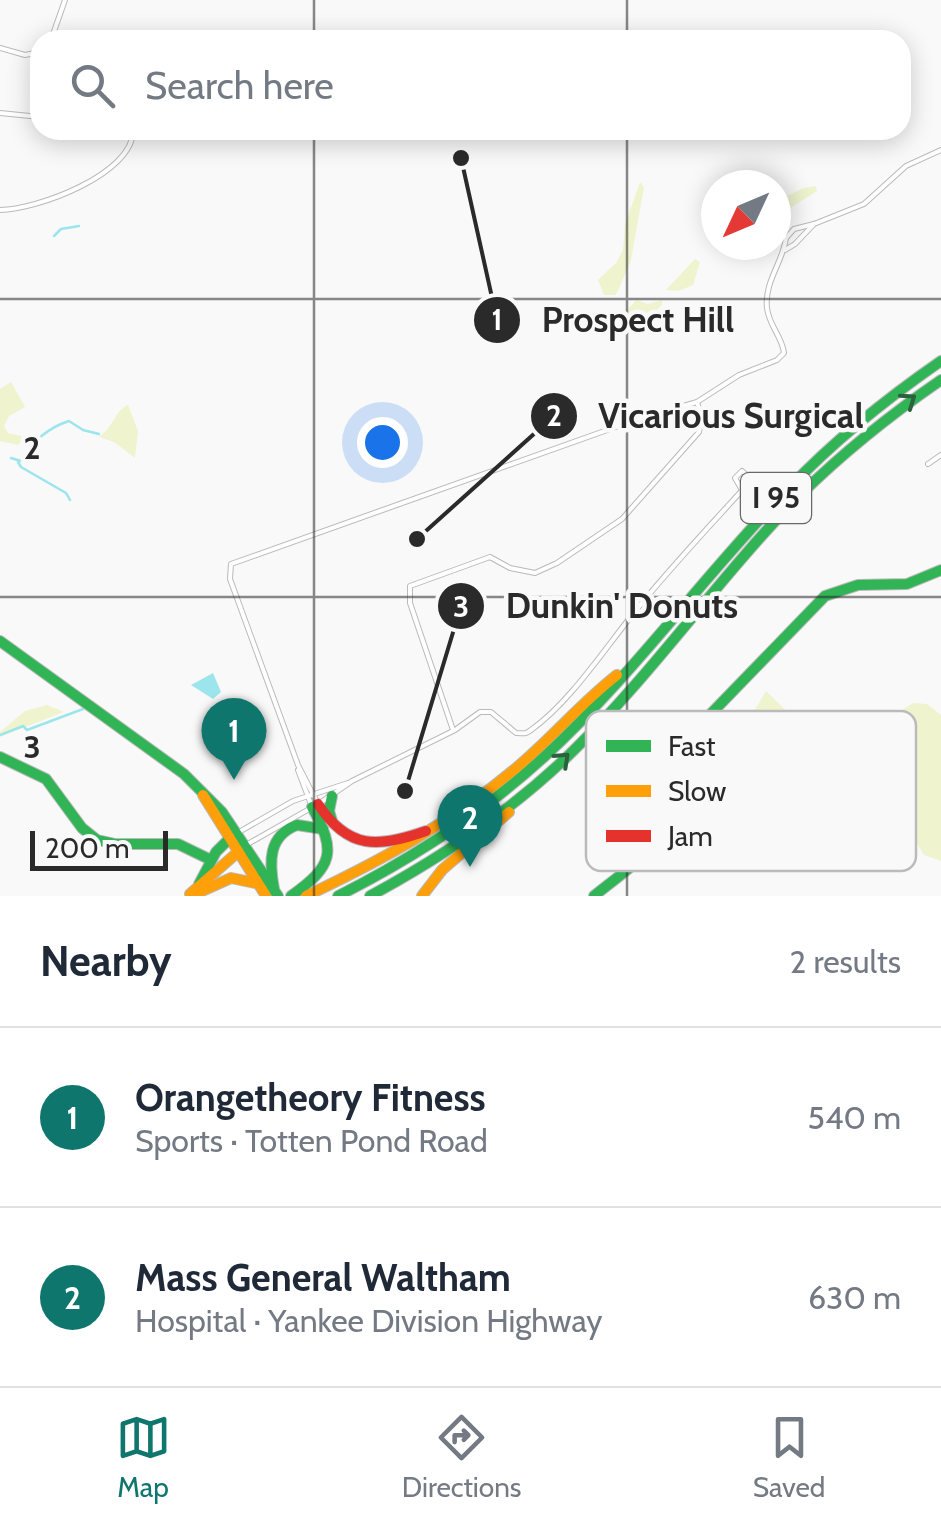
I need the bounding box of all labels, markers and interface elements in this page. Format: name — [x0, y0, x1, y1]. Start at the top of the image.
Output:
search box — [30, 30, 911, 140]
icon: search — [65, 58, 120, 113]
text: Search here — [145, 62, 334, 109]
north arrow — [701, 170, 791, 260]
callout: Prospect Hill — [472, 287, 754, 352]
text: Prospect Hill — [542, 298, 734, 341]
text: 1 — [491, 301, 503, 338]
callout: Vicarious Surgical — [529, 383, 884, 448]
text: Vicarious Surgical — [598, 394, 864, 437]
one-way arrow — [898, 394, 917, 412]
text: 2 — [546, 397, 562, 434]
your location — [357, 417, 408, 468]
text: 2 — [24, 428, 40, 467]
road number: I 95 — [741, 473, 811, 523]
callout: Dunkin' Donuts — [436, 574, 758, 639]
text: Dunkin' Donuts — [506, 584, 738, 627]
text: 3 — [453, 588, 469, 625]
pin: 1 — [202, 698, 266, 780]
legend — [586, 711, 916, 871]
text: 3 — [23, 727, 41, 766]
text: Fast — [668, 729, 716, 763]
one-way arrow — [552, 753, 570, 771]
text: Slow — [668, 774, 726, 808]
pin: 2 — [438, 784, 502, 867]
text: Jam — [667, 819, 713, 853]
scale bar — [30, 826, 168, 870]
text: 200 m — [45, 831, 130, 865]
text: Nearby — [40, 935, 172, 987]
text: 2 results — [790, 942, 901, 981]
text: Orangetheory Fitness — [135, 1074, 486, 1121]
text: 1 — [67, 1098, 78, 1137]
text: 540 m — [808, 1098, 901, 1137]
text: Sports · Totten Pond Road — [135, 1121, 488, 1160]
text: Mass General Waltham — [135, 1254, 511, 1301]
text: 2 — [64, 1278, 81, 1317]
text: 630 m — [808, 1278, 901, 1317]
text: Hospital · Yankee Division Highway — [135, 1301, 602, 1340]
tab: Map — [116, 1410, 171, 1504]
tab: Directions — [402, 1410, 521, 1504]
tab: Saved — [753, 1410, 825, 1504]

